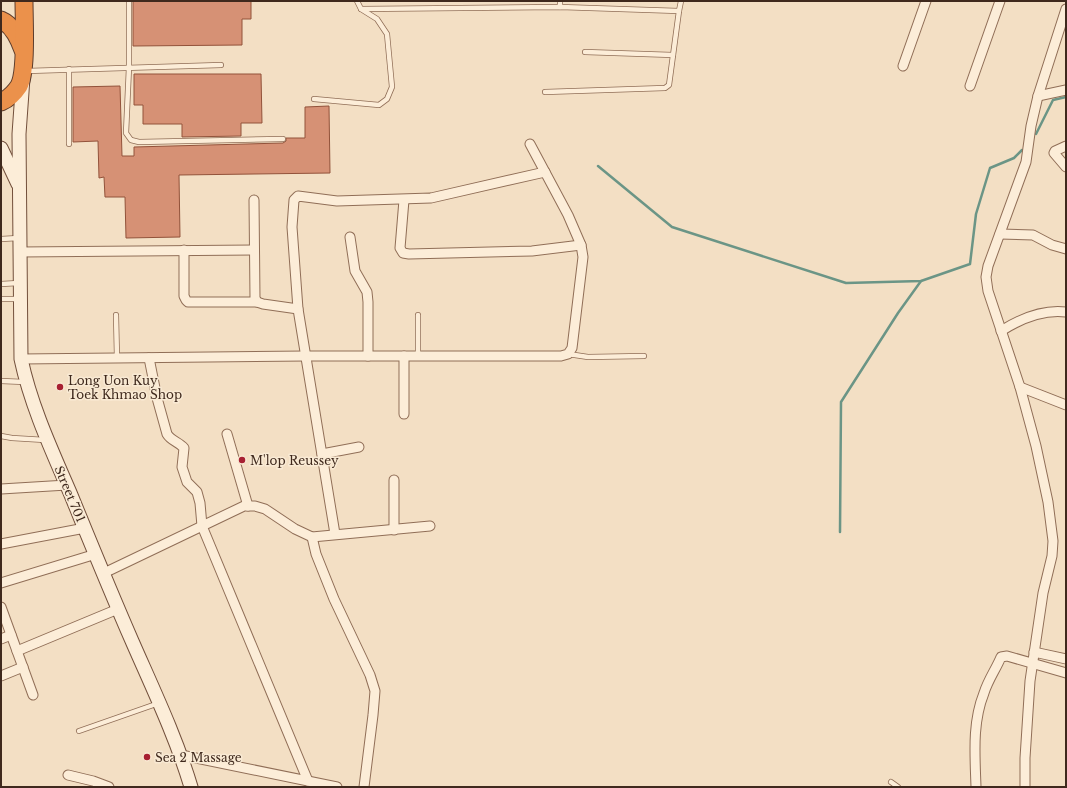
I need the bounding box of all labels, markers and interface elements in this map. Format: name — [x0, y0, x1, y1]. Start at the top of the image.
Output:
place label: Long Uon Kuy Toek Khmao Shop — [68, 373, 182, 402]
marker: Long Uon Kuy Toek Khmao Shop — [55, 382, 65, 392]
place label: M'lop Reussey — [250, 453, 339, 468]
marker: M'lop Reussey — [237, 455, 247, 465]
street label: Street 701 — [51, 464, 89, 524]
place label: Sea 2 Massage — [155, 750, 242, 765]
marker: Sea 2 Massage — [142, 752, 152, 762]

